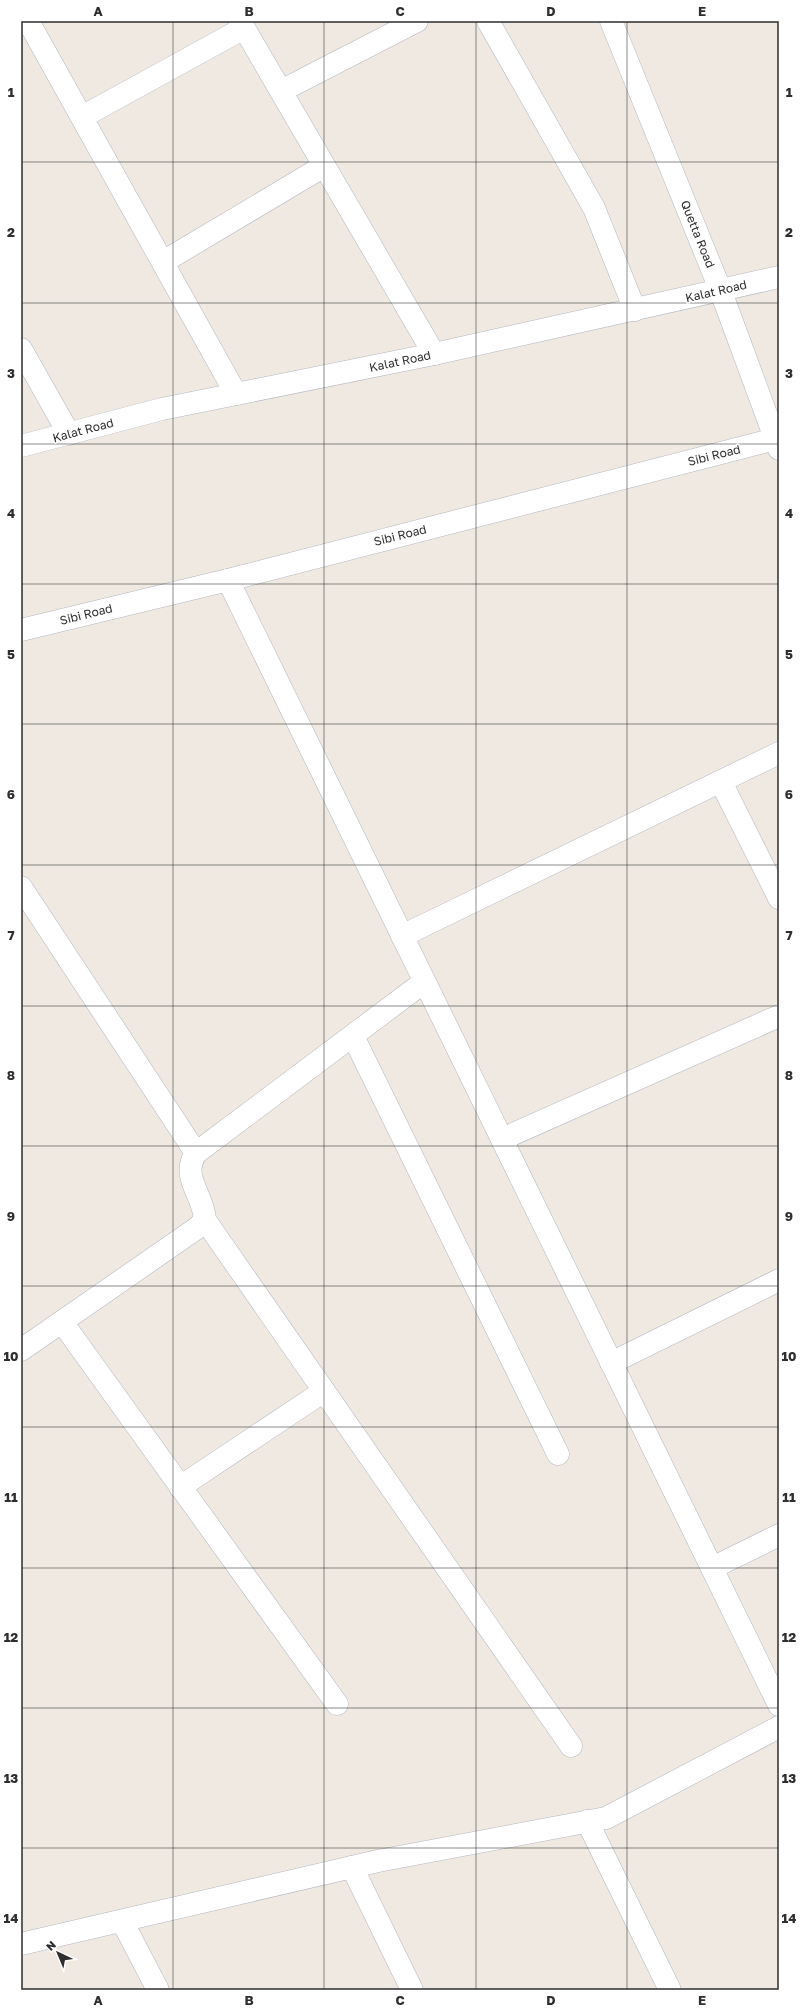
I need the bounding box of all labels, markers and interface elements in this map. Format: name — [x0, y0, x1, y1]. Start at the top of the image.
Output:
text: A — [93, 3, 103, 19]
text: B — [244, 3, 254, 19]
text: C — [395, 3, 405, 19]
text: D — [546, 3, 556, 19]
text: E — [698, 3, 706, 19]
text: 1 — [8, 84, 15, 100]
text: 1 — [786, 84, 793, 100]
street label: Quetta Road — [678, 198, 718, 270]
text: 2 — [7, 224, 15, 240]
text: 2 — [785, 224, 793, 240]
street label: Kalat Road — [684, 277, 748, 305]
street label: Kalat Road — [368, 347, 432, 375]
text: 3 — [7, 365, 15, 381]
text: 3 — [785, 365, 793, 381]
street label: Kalat Road — [51, 415, 115, 445]
street label: Sibi Road — [686, 441, 742, 469]
text: 4 — [7, 505, 15, 521]
text: 4 — [785, 505, 793, 521]
street label: Sibi Road — [372, 521, 428, 549]
street label: Sibi Road — [58, 600, 114, 628]
text: 5 — [7, 646, 15, 662]
text: 5 — [785, 646, 793, 662]
text: 6 — [7, 786, 15, 802]
text: 6 — [785, 786, 793, 802]
text: 7 — [7, 927, 15, 943]
text: 7 — [785, 927, 793, 943]
text: 8 — [7, 1067, 15, 1083]
text: 8 — [785, 1067, 793, 1083]
text: 9 — [7, 1208, 15, 1224]
text: 9 — [785, 1208, 793, 1224]
text: 10 — [3, 1348, 19, 1364]
text: 10 — [781, 1348, 797, 1364]
text: 11 — [4, 1489, 18, 1505]
text: 11 — [782, 1489, 796, 1505]
text: 12 — [4, 1629, 18, 1645]
text: 12 — [782, 1629, 796, 1645]
text: 13 — [4, 1770, 18, 1786]
text: 13 — [782, 1770, 796, 1786]
text: 14 — [4, 1910, 18, 1926]
text: 14 — [782, 1910, 796, 1926]
north arrow — [38, 1933, 78, 1973]
text: N — [43, 1938, 58, 1953]
text: A — [93, 1992, 103, 2008]
text: B — [244, 1992, 254, 2008]
text: C — [395, 1992, 405, 2008]
text: D — [546, 1992, 556, 2008]
text: E — [698, 1992, 706, 2008]

